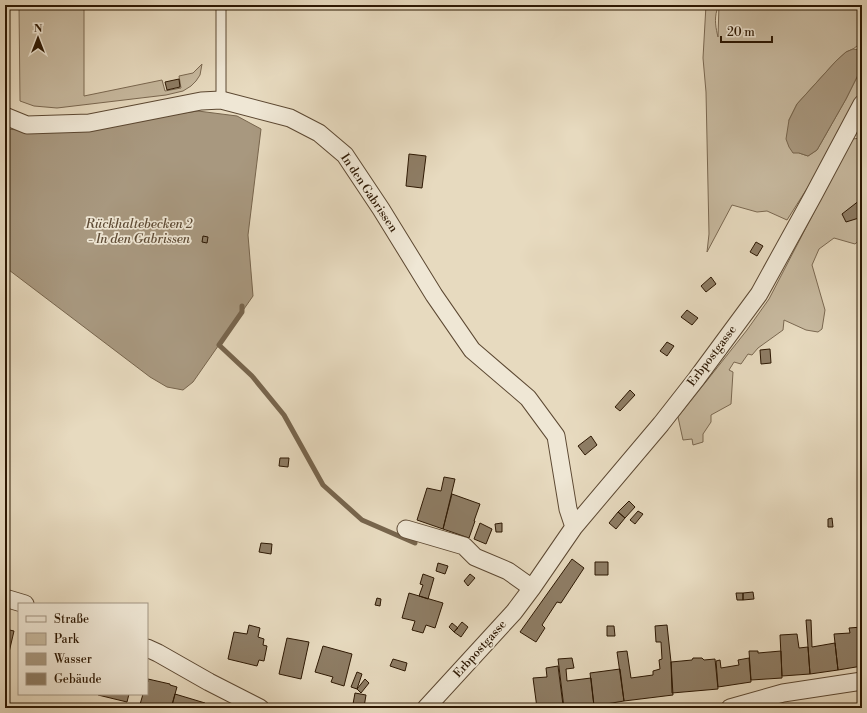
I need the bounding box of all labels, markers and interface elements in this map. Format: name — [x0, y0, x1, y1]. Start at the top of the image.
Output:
north arrow — [18, 18, 58, 58]
scale bar — [721, 18, 772, 44]
text: N — [34, 22, 43, 36]
text: 20 m — [727, 25, 755, 40]
street label: In den Gabrissen — [337, 151, 401, 235]
water label: Rückhaltebecken 2 - In den Gabrissen — [85, 216, 193, 247]
street label: Erbpostgasse — [684, 323, 740, 389]
legend — [18, 603, 148, 695]
text: Straße — [54, 612, 89, 627]
street label: Erbpostgasse — [450, 617, 510, 681]
text: Park — [54, 632, 80, 647]
text: Wasser — [53, 652, 92, 667]
text: Gebäude — [54, 672, 102, 687]

